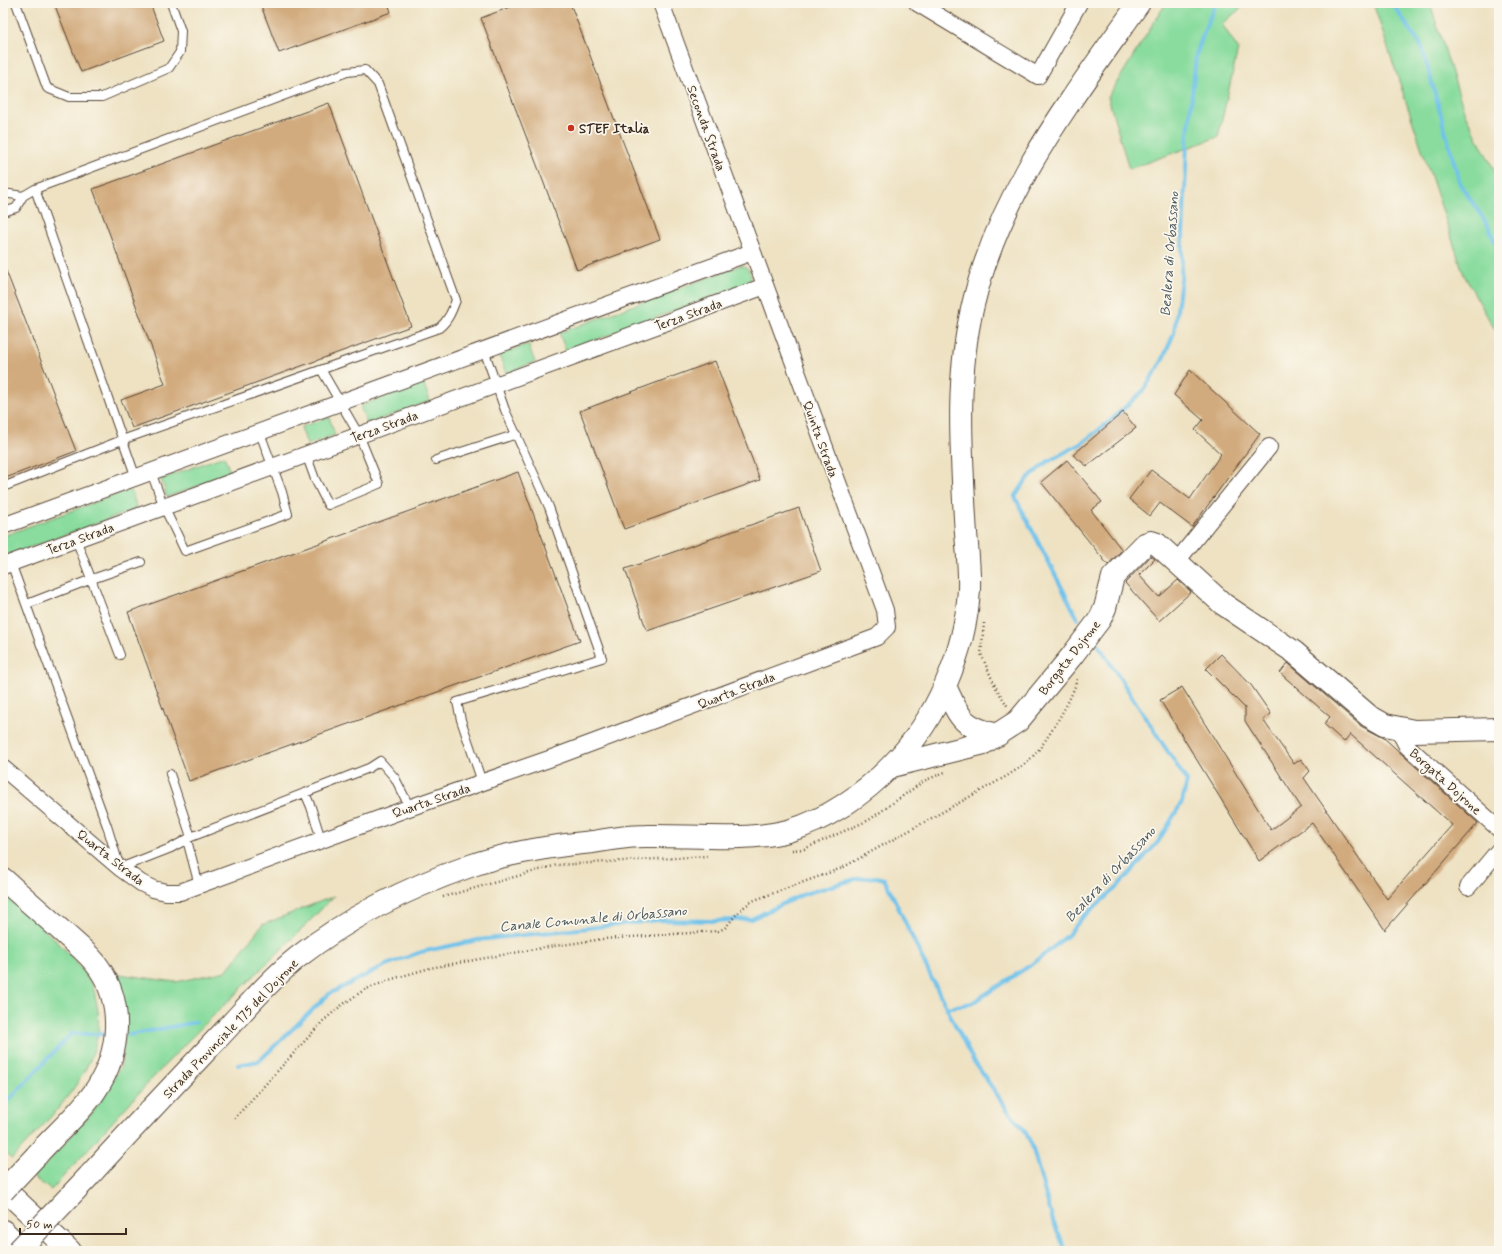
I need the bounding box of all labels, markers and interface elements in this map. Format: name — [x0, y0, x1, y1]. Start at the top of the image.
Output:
street label: Seconda Strada — [682, 83, 729, 174]
place label: STEF Italia — [579, 121, 650, 138]
marker: STEF Italia — [566, 123, 576, 133]
water label: Bealera di Orbassano — [1157, 191, 1183, 317]
street label: Terza Strada — [652, 295, 725, 335]
street label: Quinta Strada — [798, 399, 841, 480]
street label: Terza Strada — [348, 407, 421, 447]
street label: Terza Strada — [44, 519, 117, 559]
street label: Borgata Dojrone — [1035, 617, 1106, 700]
street label: Quarta Strada — [695, 669, 778, 714]
street label: Borgata Dojrone — [1405, 745, 1485, 820]
street label: Quarta Strada — [390, 780, 473, 823]
water label: Bealera di Orbassano — [1062, 822, 1160, 926]
street label: Quarta Strada — [73, 826, 147, 890]
water label: Canale Comunale di Orbassano — [499, 902, 688, 936]
street label: Strada Provinciale 175 del Dojrone — [160, 955, 303, 1103]
scale bar — [20, 1210, 126, 1236]
text: 50 m — [26, 1217, 53, 1233]

